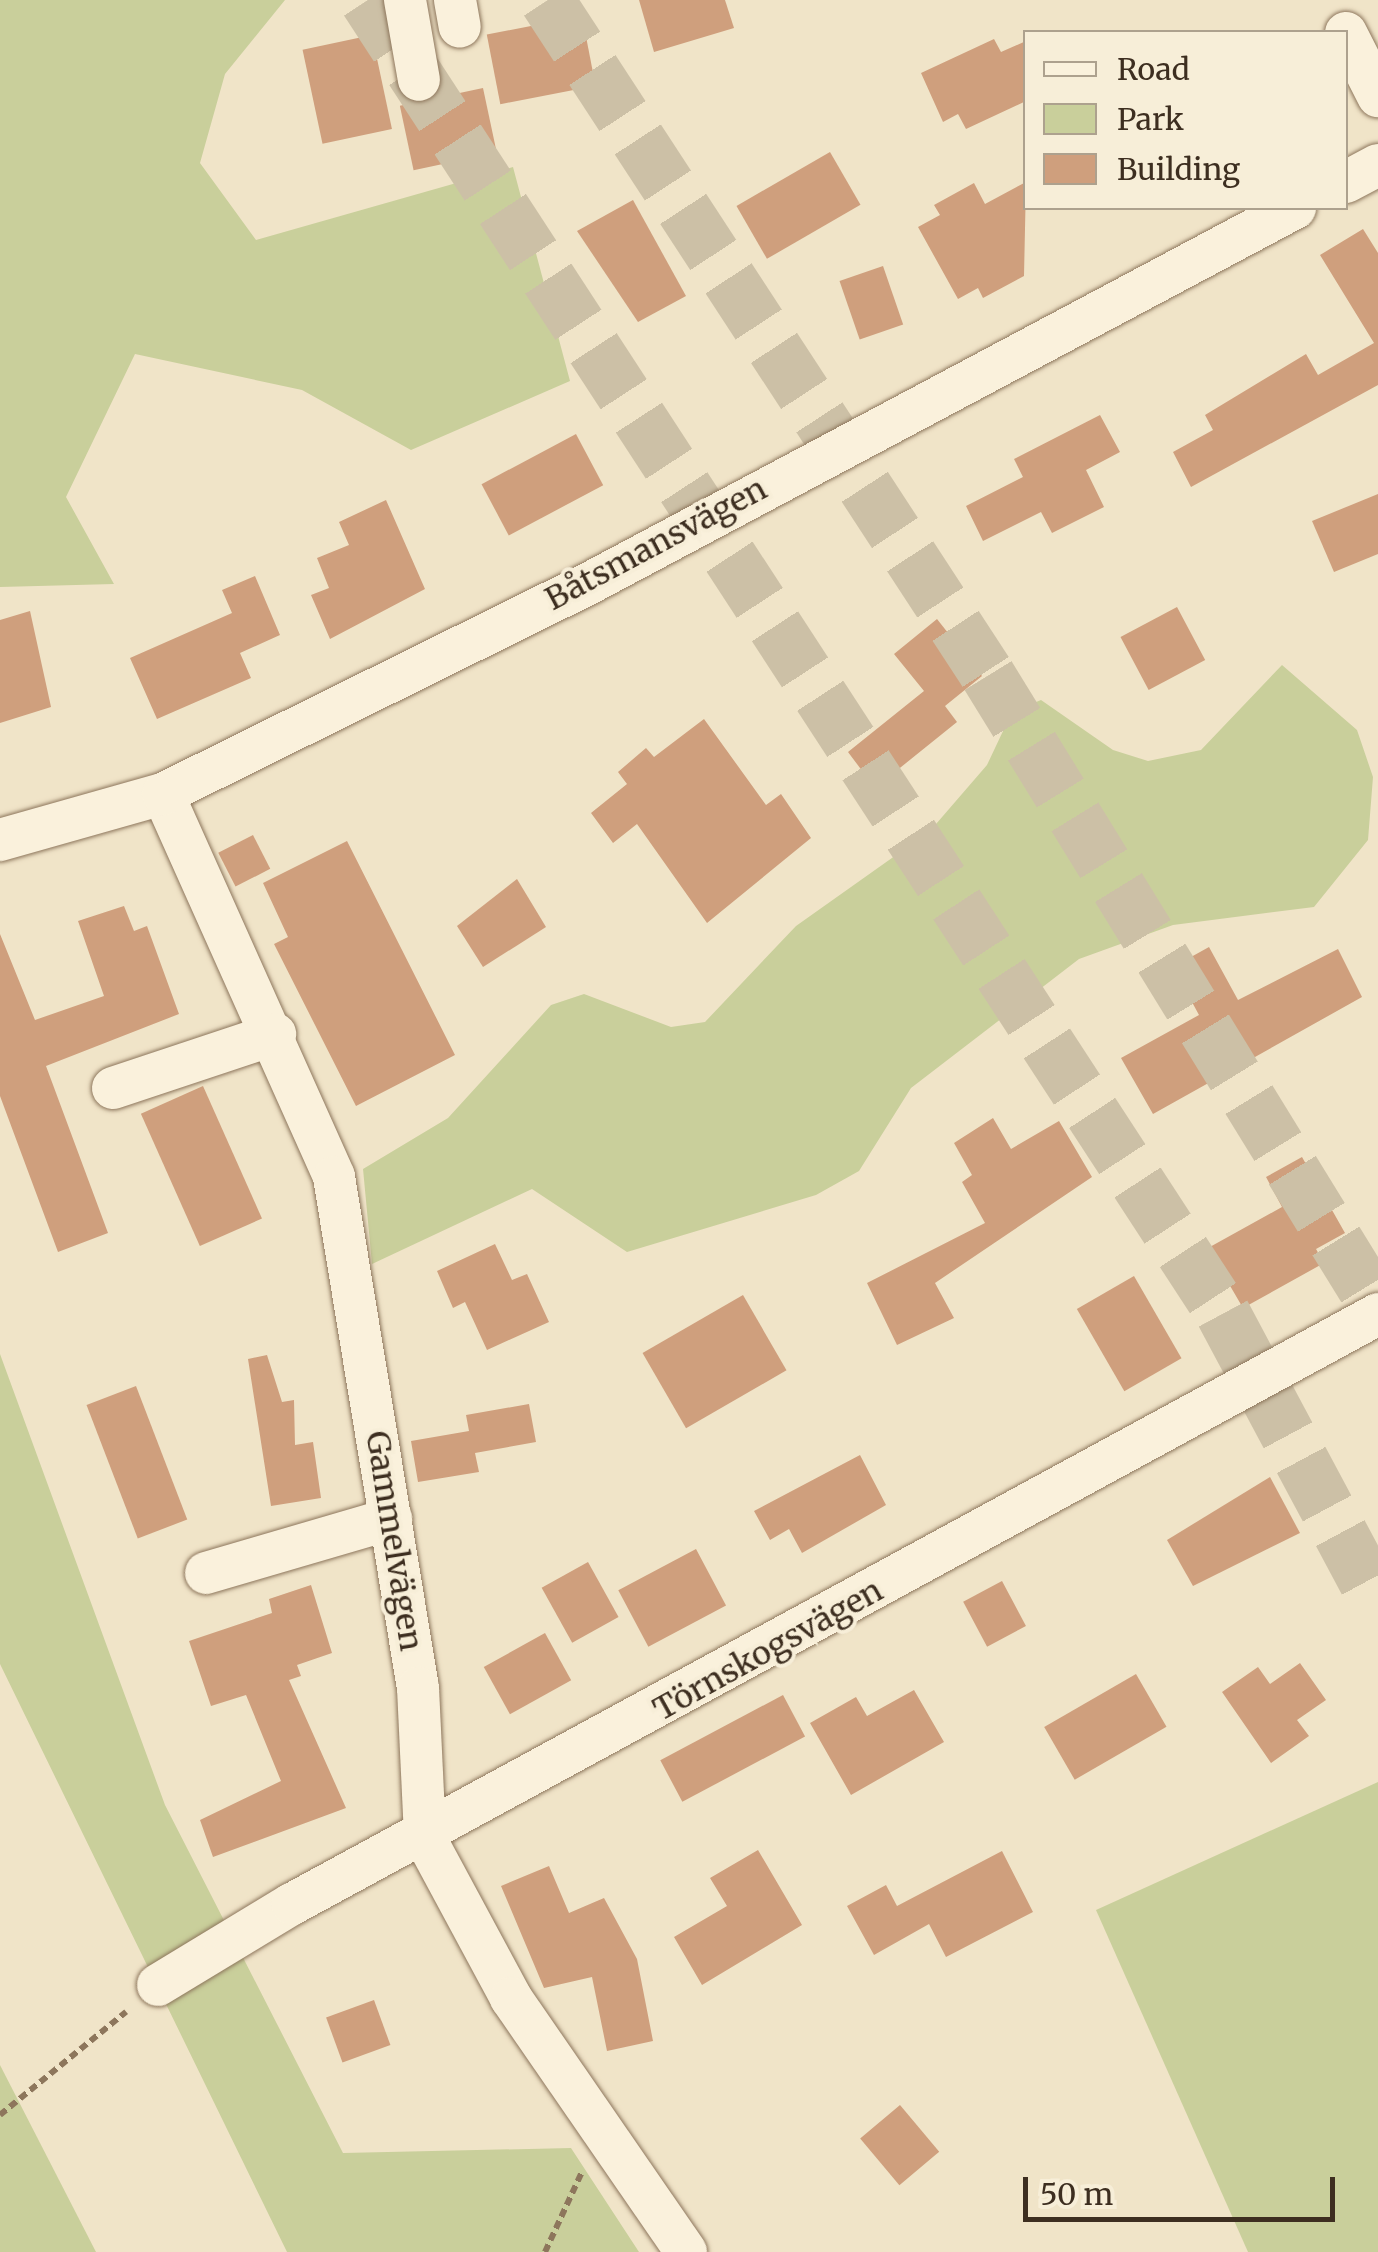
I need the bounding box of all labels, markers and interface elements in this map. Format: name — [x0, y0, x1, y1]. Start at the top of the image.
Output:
legend — [1023, 30, 1348, 210]
text: Road — [1117, 50, 1190, 88]
text: Park — [1117, 100, 1184, 138]
text: Building — [1117, 150, 1240, 188]
street label: Båtsmansvägen — [539, 470, 773, 618]
street label: Gammelvägen — [358, 1428, 430, 1654]
street label: Törnskogsvägen — [647, 1571, 889, 1729]
scale bar — [1028, 2157, 1340, 2219]
text: 50 m — [1040, 2175, 1113, 2213]

